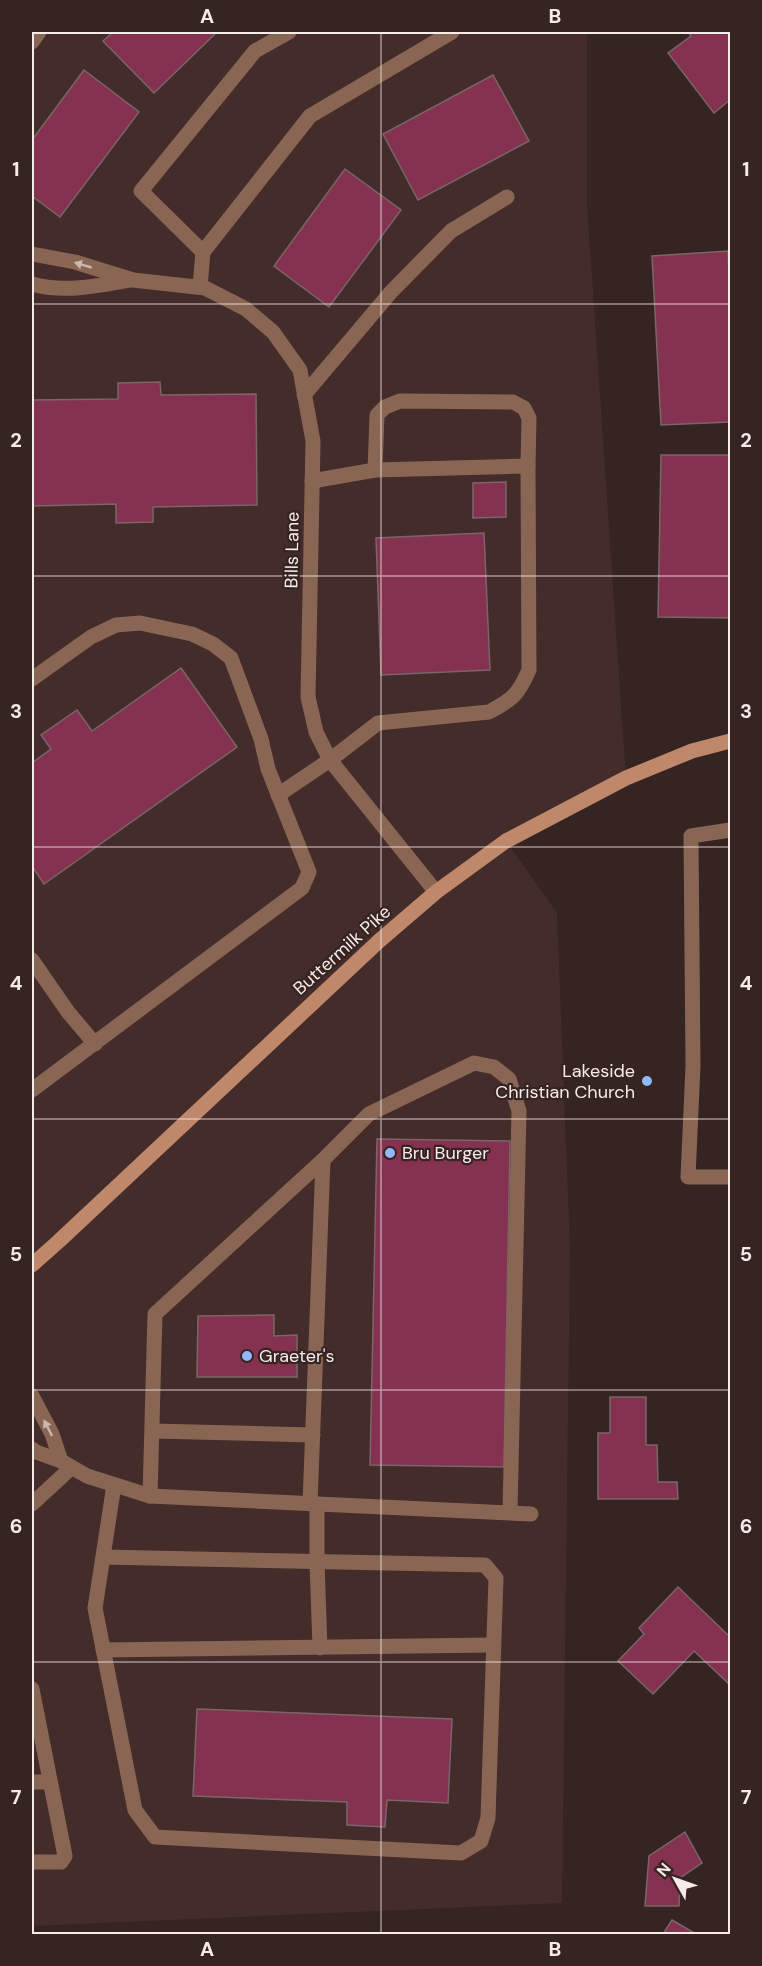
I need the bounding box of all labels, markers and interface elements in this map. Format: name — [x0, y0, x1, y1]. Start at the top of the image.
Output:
text: A — [200, 3, 214, 29]
text: B — [549, 3, 561, 29]
text: 1 — [12, 156, 20, 182]
text: 1 — [742, 156, 750, 182]
one-way arrow — [74, 260, 92, 269]
text: 2 — [10, 427, 22, 453]
text: 2 — [740, 427, 752, 453]
street label: Bills Lane — [279, 511, 305, 589]
text: 3 — [10, 698, 22, 724]
text: 3 — [740, 698, 752, 724]
street label: Buttermilk Pike — [288, 900, 396, 1000]
text: 4 — [10, 970, 23, 996]
text: 4 — [740, 970, 753, 996]
place label: Lakeside Christian Church — [495, 1059, 635, 1104]
marker: Lakeside Christian Church — [640, 1074, 654, 1088]
place label: Bru Burger — [402, 1141, 489, 1165]
marker: Bru Burger — [383, 1146, 397, 1160]
text: 5 — [10, 1241, 22, 1267]
text: 5 — [740, 1241, 752, 1267]
place label: Graeter's — [259, 1344, 335, 1368]
marker: Graeter's — [240, 1349, 254, 1363]
one-way arrow — [44, 1419, 53, 1436]
text: 6 — [10, 1513, 22, 1539]
text: 6 — [740, 1513, 752, 1539]
text: 7 — [11, 1784, 22, 1810]
text: 7 — [741, 1784, 752, 1810]
north arrow — [645, 1849, 705, 1909]
text: N — [652, 1858, 676, 1881]
text: A — [200, 1936, 214, 1962]
text: B — [549, 1936, 561, 1962]

